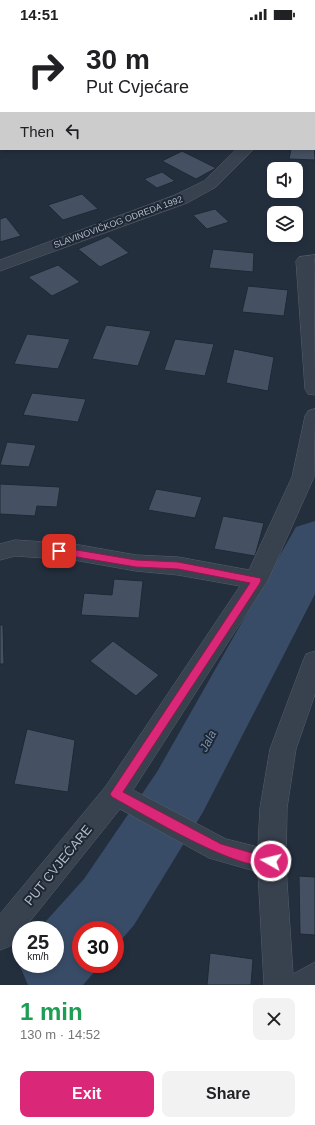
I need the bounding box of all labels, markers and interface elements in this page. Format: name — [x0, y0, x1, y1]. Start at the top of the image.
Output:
text: 14:51 — [20, 6, 58, 23]
icon: right — [20, 44, 72, 96]
text: 30 m — [86, 44, 150, 75]
text: Put Cvjećare — [86, 77, 189, 97]
icon: left — [62, 120, 84, 142]
text: Then — [20, 123, 54, 140]
map controls — [267, 162, 303, 242]
button: sound — [267, 162, 303, 198]
street label: SLAVINOVIČKOG ODREDA 1992 — [52, 194, 184, 250]
button: layers — [267, 206, 303, 242]
pin — [42, 534, 76, 568]
icon: arrive — [48, 540, 70, 562]
water label: Jala — [196, 728, 220, 755]
street label: PUT CVJEĆARE — [21, 822, 95, 908]
position arrow — [250, 840, 292, 882]
speed limit sign: 30 — [72, 921, 124, 973]
text: 25 — [27, 931, 49, 953]
text: km/h — [27, 951, 49, 962]
text: 1 min — [20, 998, 83, 1025]
button: close — [253, 998, 295, 1040]
text: 130 m · 14:52 — [20, 1027, 100, 1042]
button: Exit — [20, 1071, 154, 1117]
button: Share — [162, 1071, 295, 1117]

